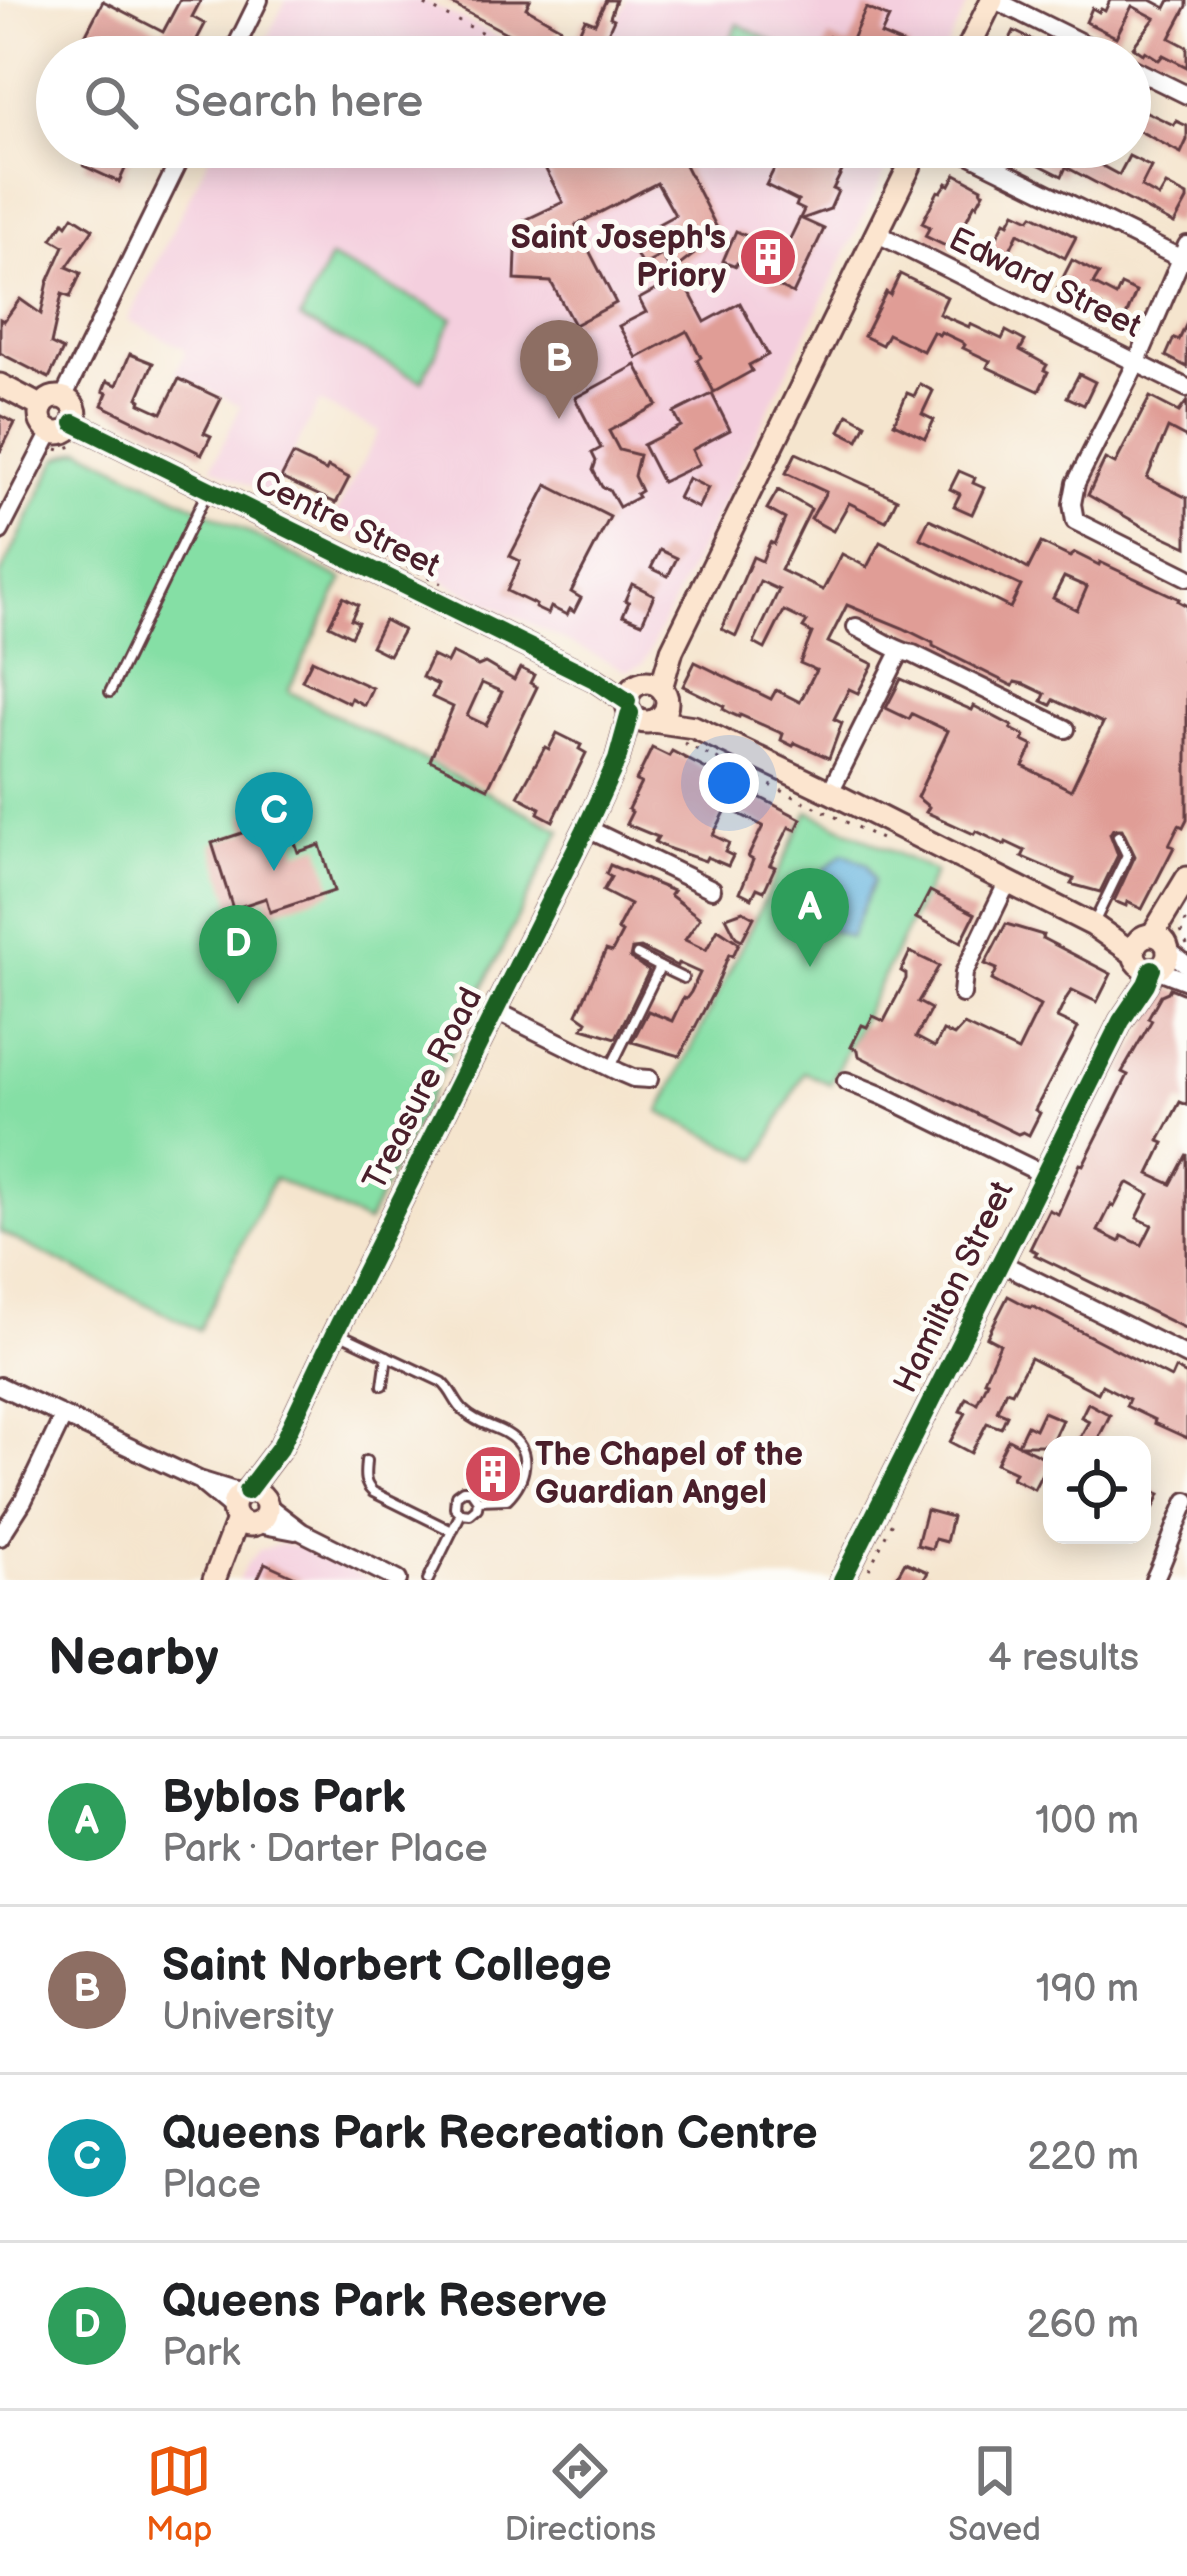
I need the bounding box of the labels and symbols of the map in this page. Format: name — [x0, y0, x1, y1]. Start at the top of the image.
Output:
place label: Saint Joseph's Priory — [511, 218, 726, 296]
street label: Edward Street — [942, 219, 1148, 347]
building icon: Saint Joseph's Priory — [737, 226, 799, 288]
pin: B — [520, 320, 598, 419]
street label: Centre Street — [248, 462, 446, 586]
your location — [699, 753, 759, 813]
pin: C — [235, 772, 313, 871]
pin: A — [771, 868, 849, 967]
pin: D — [199, 905, 277, 1004]
street label: Treasure Road — [355, 981, 491, 1197]
street label: Hamilton Street — [885, 1175, 1023, 1399]
place label: The Chapel of the Guardian Angel — [535, 1435, 803, 1513]
building icon: The Chapel of the Guardian Angel — [462, 1443, 524, 1505]

